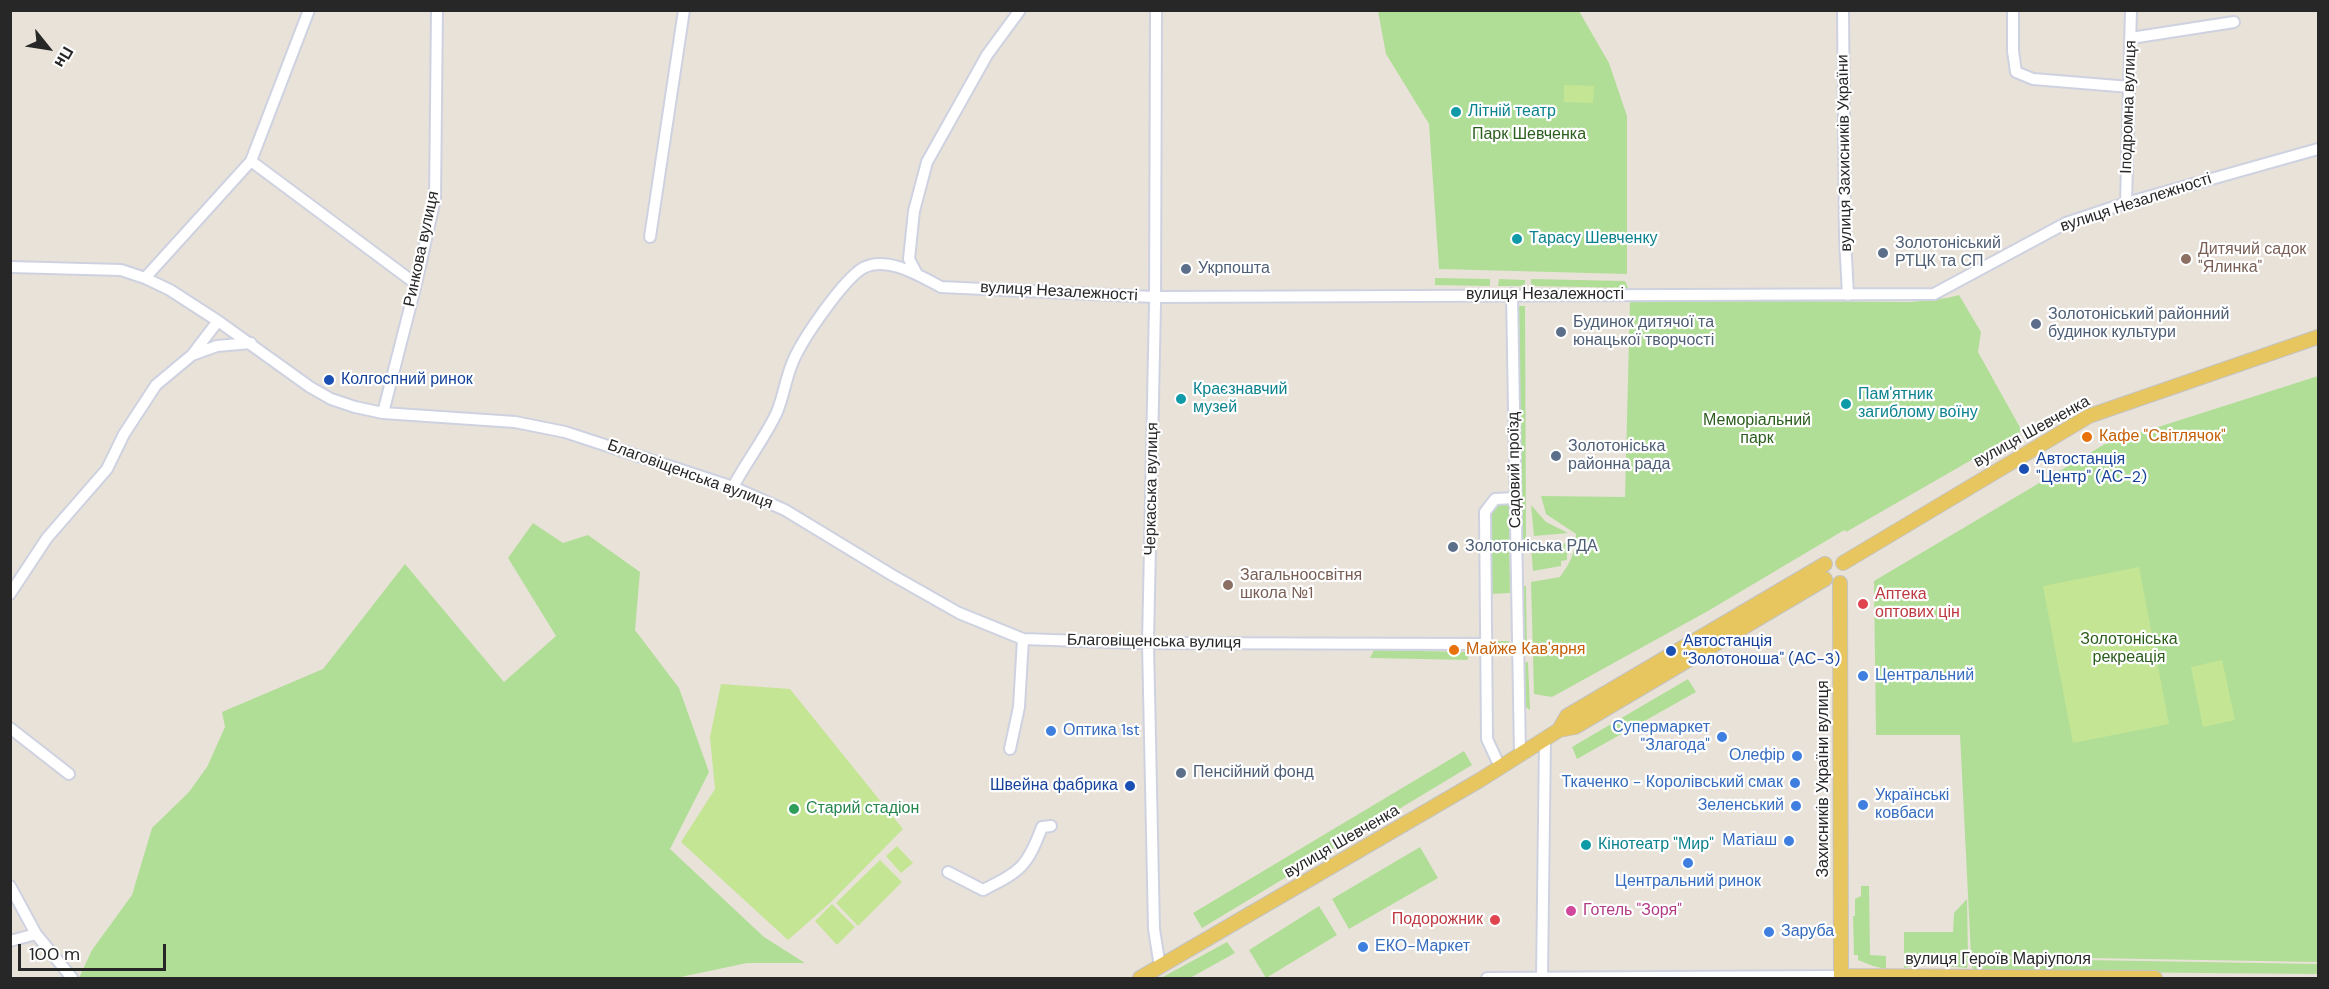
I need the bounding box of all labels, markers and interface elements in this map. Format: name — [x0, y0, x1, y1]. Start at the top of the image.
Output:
north arrow — [18, 18, 78, 78]
street label: Іподромна вулиця — [2117, 40, 2141, 174]
text: Пн — [50, 43, 78, 72]
street label: вулиця Захисників України — [1834, 54, 1856, 252]
place label: Літній театр — [1468, 102, 1556, 122]
marker: Літній театр — [1449, 105, 1463, 119]
park label: Парк Шевченка — [1472, 125, 1586, 145]
street label: вулиця Незалежності — [2058, 169, 2214, 237]
street label: Ринкова вулиця — [400, 189, 444, 309]
place label: Тарасу Шевченку — [1529, 229, 1658, 249]
marker: Тарасу Шевченку — [1510, 232, 1524, 246]
place label: Золотоніський РТЦК та СП — [1895, 234, 2001, 272]
place label: Дитячий садок "Ялинка" — [2198, 240, 2306, 278]
marker: Золотоніський РТЦК та СП — [1876, 246, 1890, 260]
marker: Дитячий садок "Ялинка" — [2179, 252, 2193, 266]
place label: Укрпошта — [1198, 259, 1270, 279]
marker: Укрпошта — [1179, 262, 1193, 276]
street label: вулиця Незалежності — [980, 278, 1138, 306]
street label: вулиця Незалежності — [1466, 285, 1624, 305]
place label: Золотоніський районний будинок культури — [2048, 305, 2229, 343]
place label: Будинок дитячої та юнацької творчості — [1573, 313, 1714, 351]
marker: Золотоніський районний будинок культури — [2029, 317, 2043, 331]
marker: Будинок дитячої та юнацької творчості — [1554, 325, 1568, 339]
place label: Колгоспний ринок — [341, 370, 473, 390]
marker: Колгоспний ринок — [322, 373, 336, 387]
place label: Краєзнавчий музей — [1193, 380, 1287, 418]
place label: Пам'ятник загиблому воїну — [1858, 385, 1978, 423]
marker: Краєзнавчий музей — [1174, 392, 1188, 406]
street label: вулиця Шевченка — [1971, 392, 2093, 472]
marker: Пам'ятник загиблому воїну — [1839, 397, 1853, 411]
street label: Садовий проїзд — [1504, 411, 1526, 529]
park label: Меморіальний парк — [1703, 411, 1811, 449]
street label: Черкаська вулиця — [1141, 422, 1163, 556]
place label: Кафе "Світлячок" — [2099, 427, 2226, 447]
marker: Кафе "Світлячок" — [2080, 430, 2094, 444]
street label: Благовіщенська вулиця — [605, 436, 775, 514]
place label: Золотоніська районна рада — [1568, 437, 1670, 475]
marker: Золотоніська районна рада — [1549, 449, 1563, 463]
place label: Автостанція "Центр" (АС-2) — [2036, 450, 2147, 488]
marker: Автостанція "Центр" (АС-2) — [2017, 462, 2031, 476]
place label: Золотоніська РДА — [1465, 537, 1598, 557]
marker: Золотоніська РДА — [1446, 540, 1460, 554]
place label: Загальноосвітня школа №1 — [1240, 566, 1362, 604]
marker: Загальноосвітня школа №1 — [1221, 578, 1235, 592]
place label: Аптека оптових цін — [1875, 585, 1960, 623]
marker: Аптека оптових цін — [1856, 597, 1870, 611]
park label: Золотоніська рекреація — [2080, 630, 2178, 668]
street label: Благовіщенська вулиця — [1067, 631, 1241, 653]
place label: Автостанція "Золотоноша" (АС-3) — [1683, 632, 1840, 670]
place label: Майже Кав'ярня — [1466, 640, 1586, 660]
marker: Майже Кав'ярня — [1447, 643, 1461, 657]
marker: Автостанція "Золотоноша" (АС-3) — [1664, 644, 1678, 658]
place label: Центральний — [1875, 666, 1974, 686]
marker: Центральний — [1856, 669, 1870, 683]
street label: Захисників України вулиця — [1814, 680, 1834, 878]
place label: Супермаркет "Злагода" — [1612, 718, 1710, 756]
place label: Оптика 1st — [1063, 721, 1140, 741]
marker: Оптика 1st — [1044, 724, 1058, 738]
marker: Супермаркет "Злагода" — [1715, 730, 1729, 744]
place label: Олефір — [1729, 746, 1785, 766]
marker: Олефір — [1790, 749, 1804, 763]
place label: Пенсійний фонд — [1193, 763, 1314, 783]
marker: Пенсійний фонд — [1174, 766, 1188, 780]
place label: Ткаченко - Королівський смак — [1561, 773, 1783, 793]
place label: Швейна фабрика — [990, 776, 1118, 796]
marker: Ткаченко - Королівський смак — [1788, 776, 1802, 790]
marker: Швейна фабрика — [1123, 779, 1137, 793]
place label: Українські ковбаси — [1875, 786, 1949, 824]
place label: Зеленський — [1698, 796, 1784, 816]
marker: Українські ковбаси — [1856, 798, 1870, 812]
place label: Старий стадіон — [806, 799, 919, 819]
marker: Зеленський — [1789, 799, 1803, 813]
street label: вулиця Шевченка — [1281, 801, 1403, 883]
marker: Старий стадіон — [787, 802, 801, 816]
place label: Матіаш — [1722, 831, 1777, 851]
marker: Матіаш — [1782, 834, 1796, 848]
place label: Кінотеатр "Мир" — [1598, 835, 1714, 855]
marker: Кінотеатр "Мир" — [1579, 838, 1593, 852]
marker: Центральний ринок — [1681, 856, 1695, 870]
place label: Центральний ринок — [1615, 872, 1761, 892]
place label: Готель "Зоря" — [1583, 901, 1682, 921]
marker: Готель "Зоря" — [1564, 904, 1578, 918]
place label: Подорожник — [1392, 910, 1483, 930]
marker: Подорожник — [1488, 913, 1502, 927]
place label: Заруба — [1781, 922, 1834, 942]
marker: Заруба — [1762, 925, 1776, 939]
scale bar — [21, 932, 170, 970]
place label: ЕКО-Маркет — [1375, 937, 1470, 957]
marker: ЕКО-Маркет — [1356, 940, 1370, 954]
text: 100 m — [29, 942, 80, 966]
street label: вулиця Героїв Маріуполя — [1905, 950, 2091, 970]

